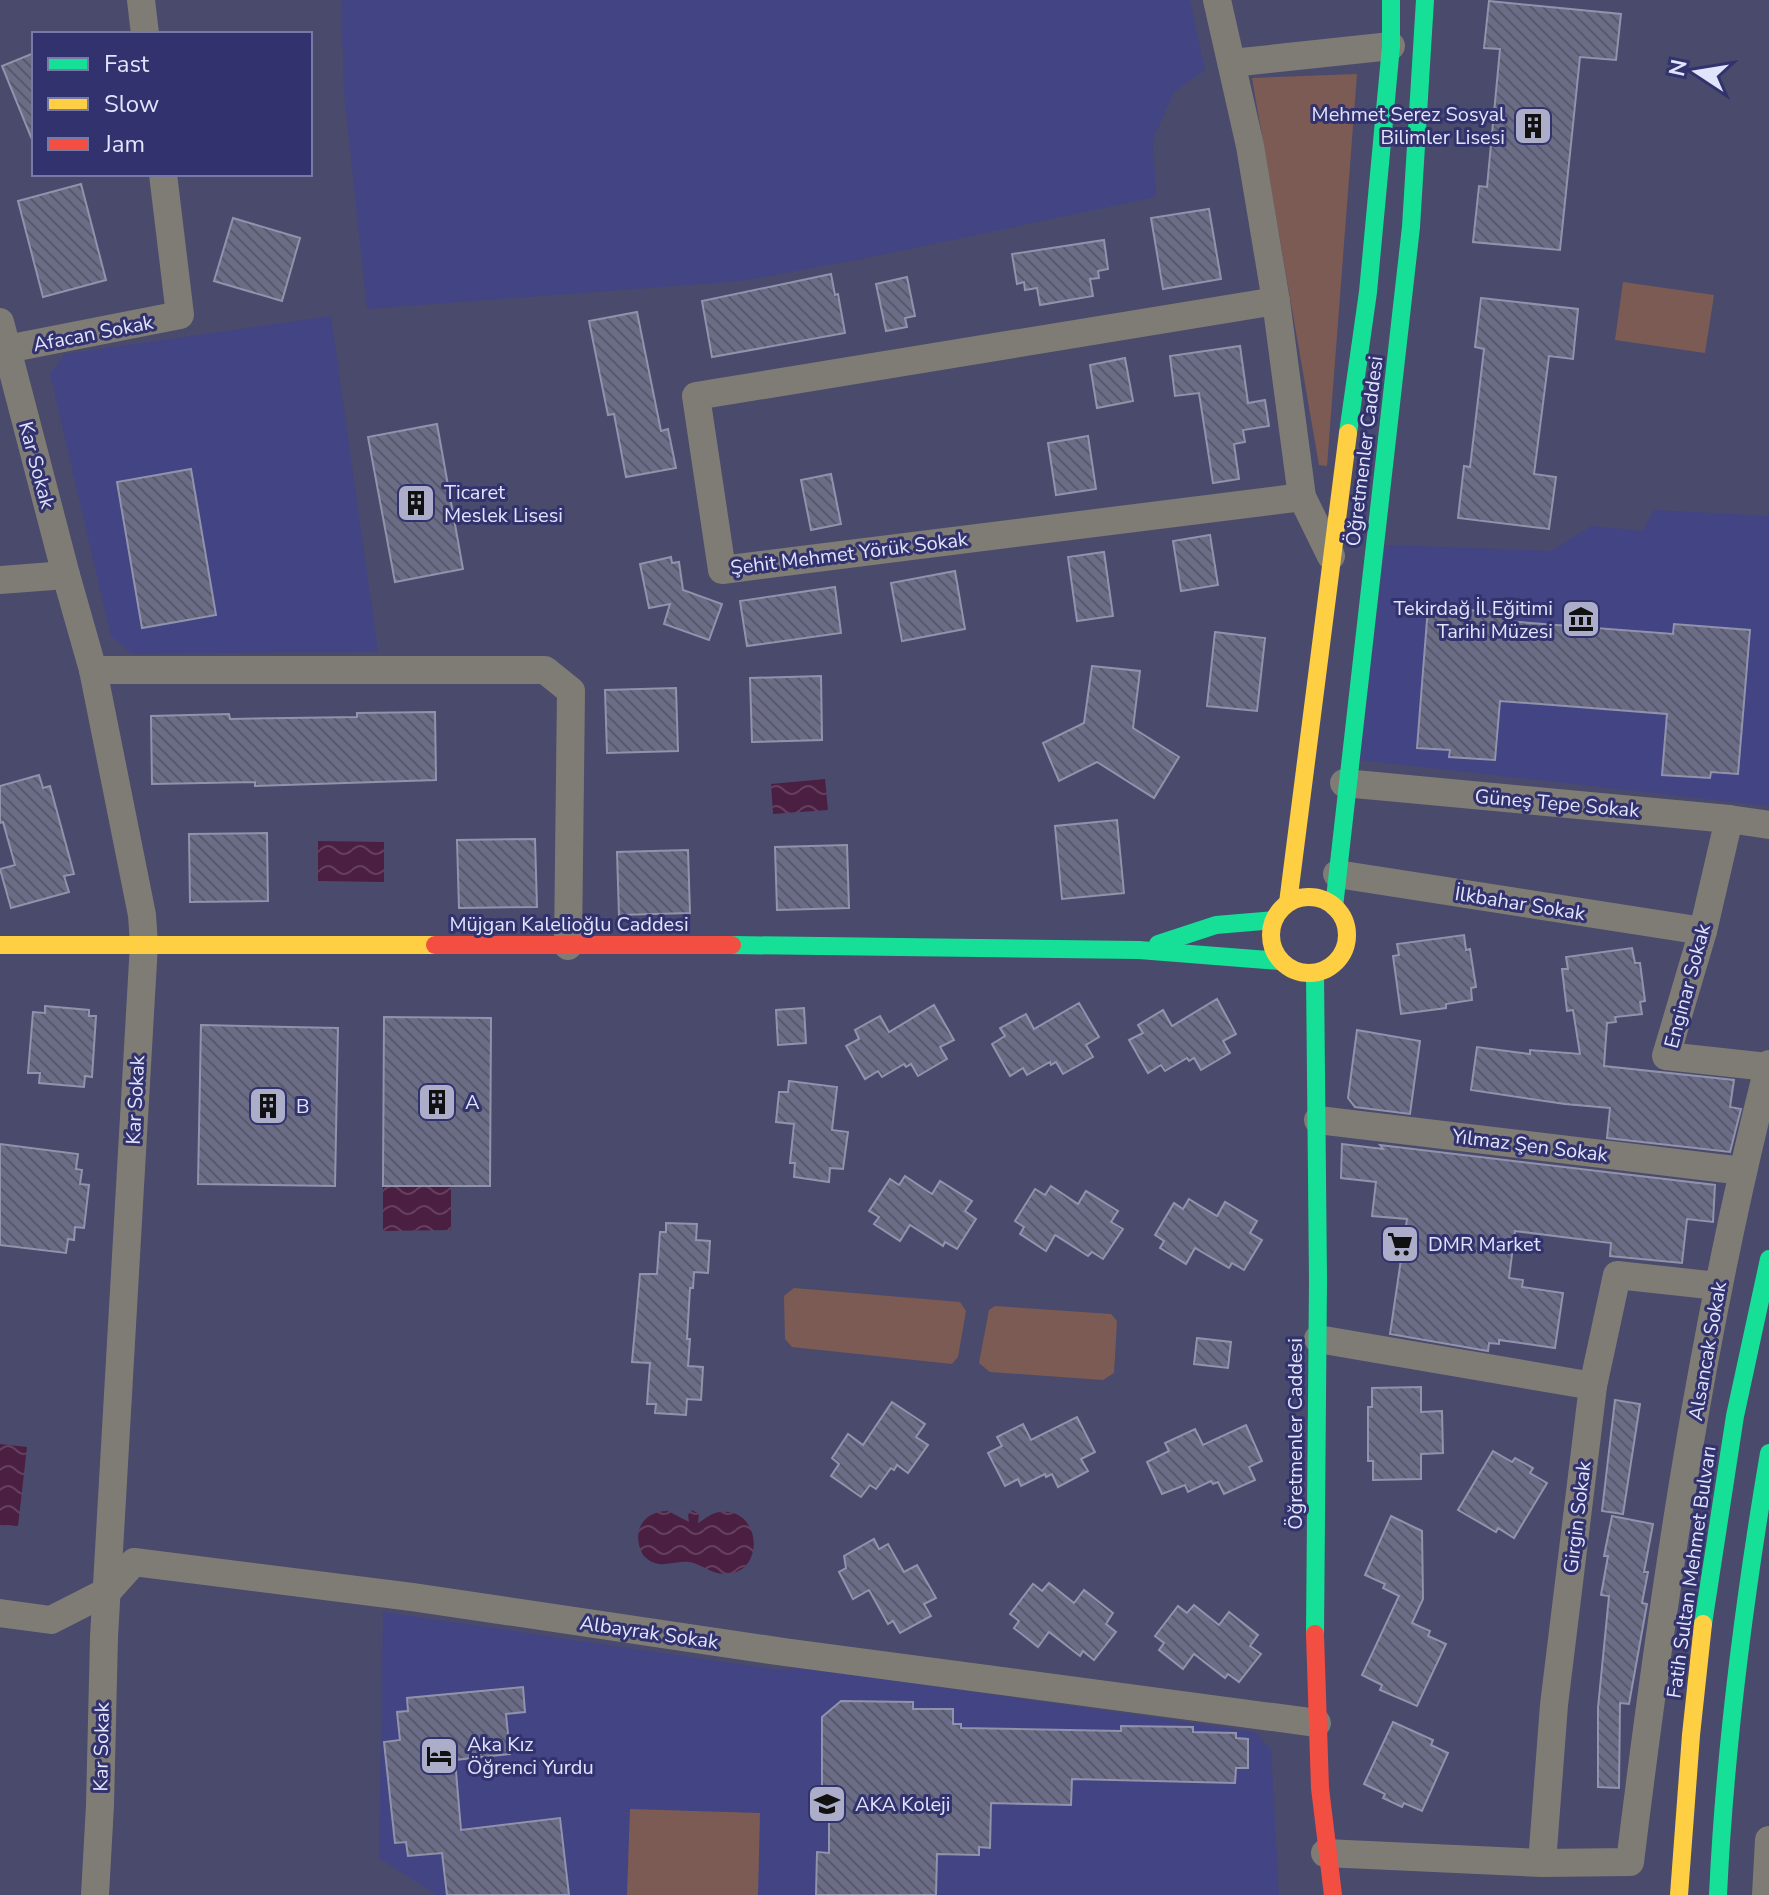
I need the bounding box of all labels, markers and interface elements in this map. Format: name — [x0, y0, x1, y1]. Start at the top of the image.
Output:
legend — [32, 32, 312, 176]
north arrow — [1657, 32, 1737, 112]
text: Fast — [104, 48, 150, 80]
text: N — [1662, 57, 1695, 79]
text: Slow — [104, 88, 159, 120]
place label: Mehmet Serez Sosyal Bilimler Lisesi — [1312, 101, 1505, 151]
building icon: Mehmet Serez Sosyal Bilimler Lisesi — [1512, 105, 1554, 147]
text: Jam — [103, 128, 145, 160]
street label: Afacan Sokak — [31, 308, 156, 358]
street label: Öğretmenler Caddesi — [1339, 354, 1390, 548]
street label: Kar Sokak — [12, 418, 61, 513]
place label: Ticaret Meslek Lisesi — [444, 479, 563, 529]
building icon: Ticaret Meslek Lisesi — [395, 482, 437, 524]
street label: Şehit Mehmet Yörük Sokak — [729, 525, 970, 581]
place label: Tekirdağ İl Eğitimi Tarihi Müzesi — [1394, 595, 1553, 645]
museum icon: Tekirdağ İl Eğitimi Tarihi Müzesi — [1560, 598, 1602, 640]
street label: Güneş Tepe Sokak — [1474, 783, 1641, 824]
street label: İlkbahar Sokak — [1453, 880, 1588, 927]
street label: Müjgan Kalelioğlu Caddesi — [449, 911, 689, 938]
street label: Enginar Sokak — [1658, 920, 1717, 1051]
street label: Kar Sokak — [120, 1054, 151, 1145]
building icon: A — [416, 1081, 458, 1123]
building icon: B — [247, 1085, 289, 1127]
place label: A — [465, 1089, 480, 1116]
place label: B — [296, 1093, 310, 1120]
street label: Yılmaz Şen Sokak — [1450, 1122, 1610, 1169]
supermarket icon: DMR Market — [1379, 1223, 1421, 1265]
place label: DMR Market — [1428, 1231, 1542, 1258]
street label: Alsancak Sokak — [1682, 1278, 1733, 1423]
street label: Öğretmenler Caddesi — [1282, 1338, 1309, 1530]
street label: Fatih Sultan Mehmet Bulvarı — [1660, 1444, 1723, 1700]
street label: Girgin Sokak — [1557, 1458, 1598, 1575]
street label: Albayrak Sokak — [578, 1609, 721, 1656]
street label: Kar Sokak — [87, 1701, 116, 1792]
place label: Aka Kız Öğrenci Yurdu — [467, 1731, 594, 1781]
hotel icon: Aka Kız Öğrenci Yurdu — [418, 1735, 460, 1777]
school or university icon: AKA Koleji — [806, 1783, 848, 1825]
place label: AKA Koleji — [855, 1791, 950, 1818]

